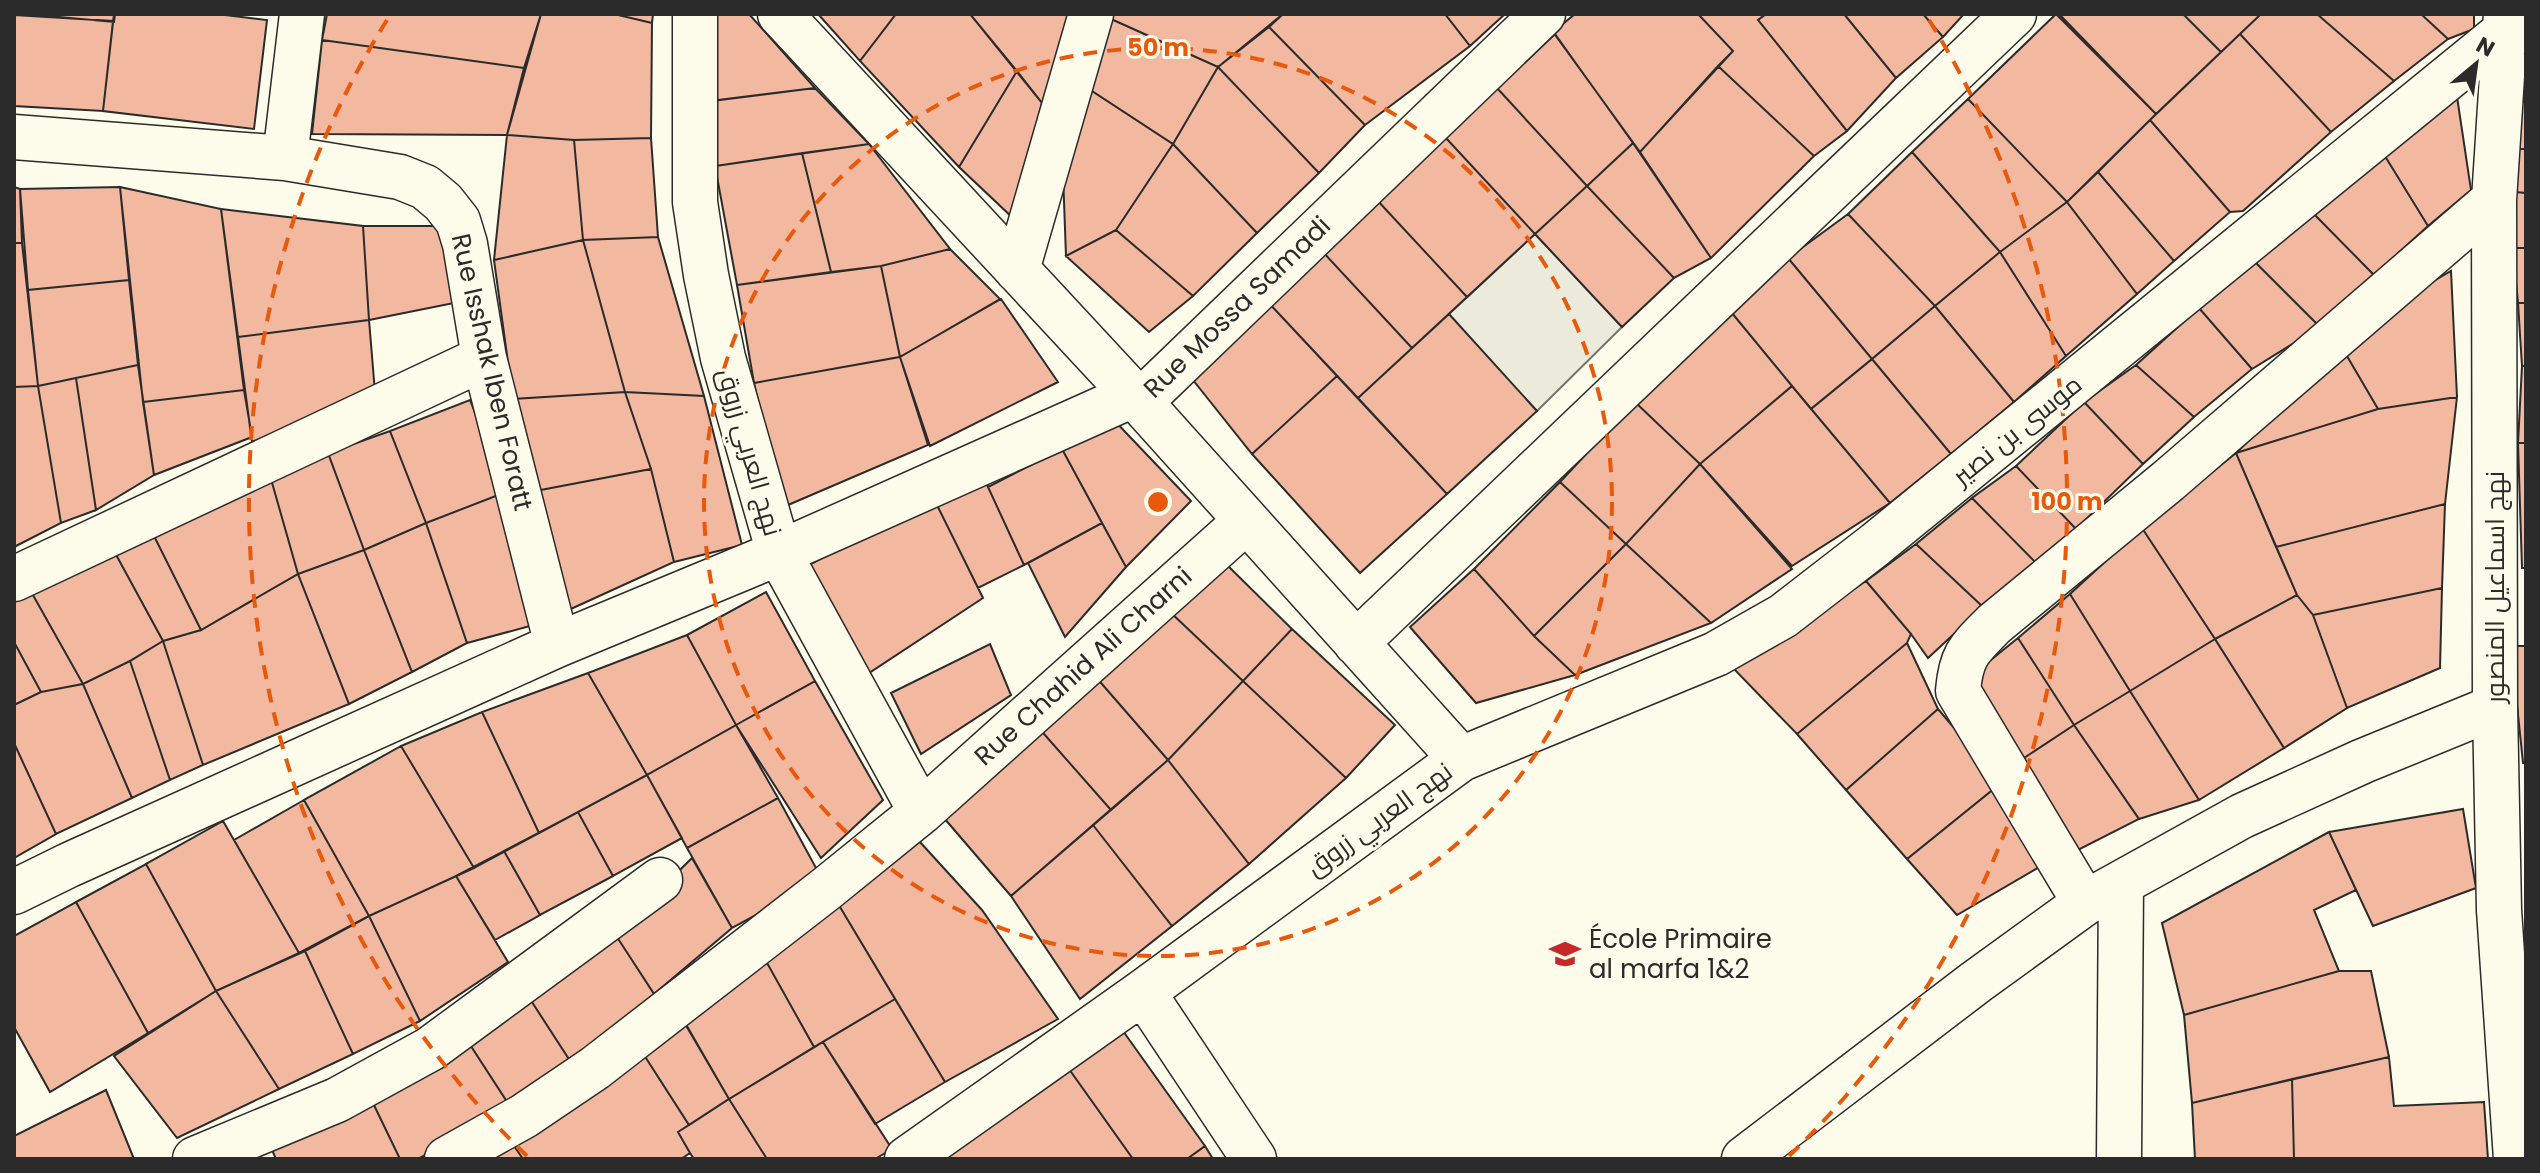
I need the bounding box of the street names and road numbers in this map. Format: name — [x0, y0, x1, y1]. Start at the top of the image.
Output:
street label: Rue Mossa Samadi — [1136, 208, 1338, 406]
street label: Rue Isshak Iben Foratt — [443, 230, 541, 514]
street label: نهج العربي زروق — [706, 364, 791, 541]
street label: موسى بن نصير — [1943, 367, 2089, 495]
street label: نهج اسماعيل المنصور — [2477, 471, 2513, 705]
street label: Rue Chahid Ali Charni — [966, 558, 1200, 774]
street label: نهج العربي زروق — [1298, 754, 1461, 887]

